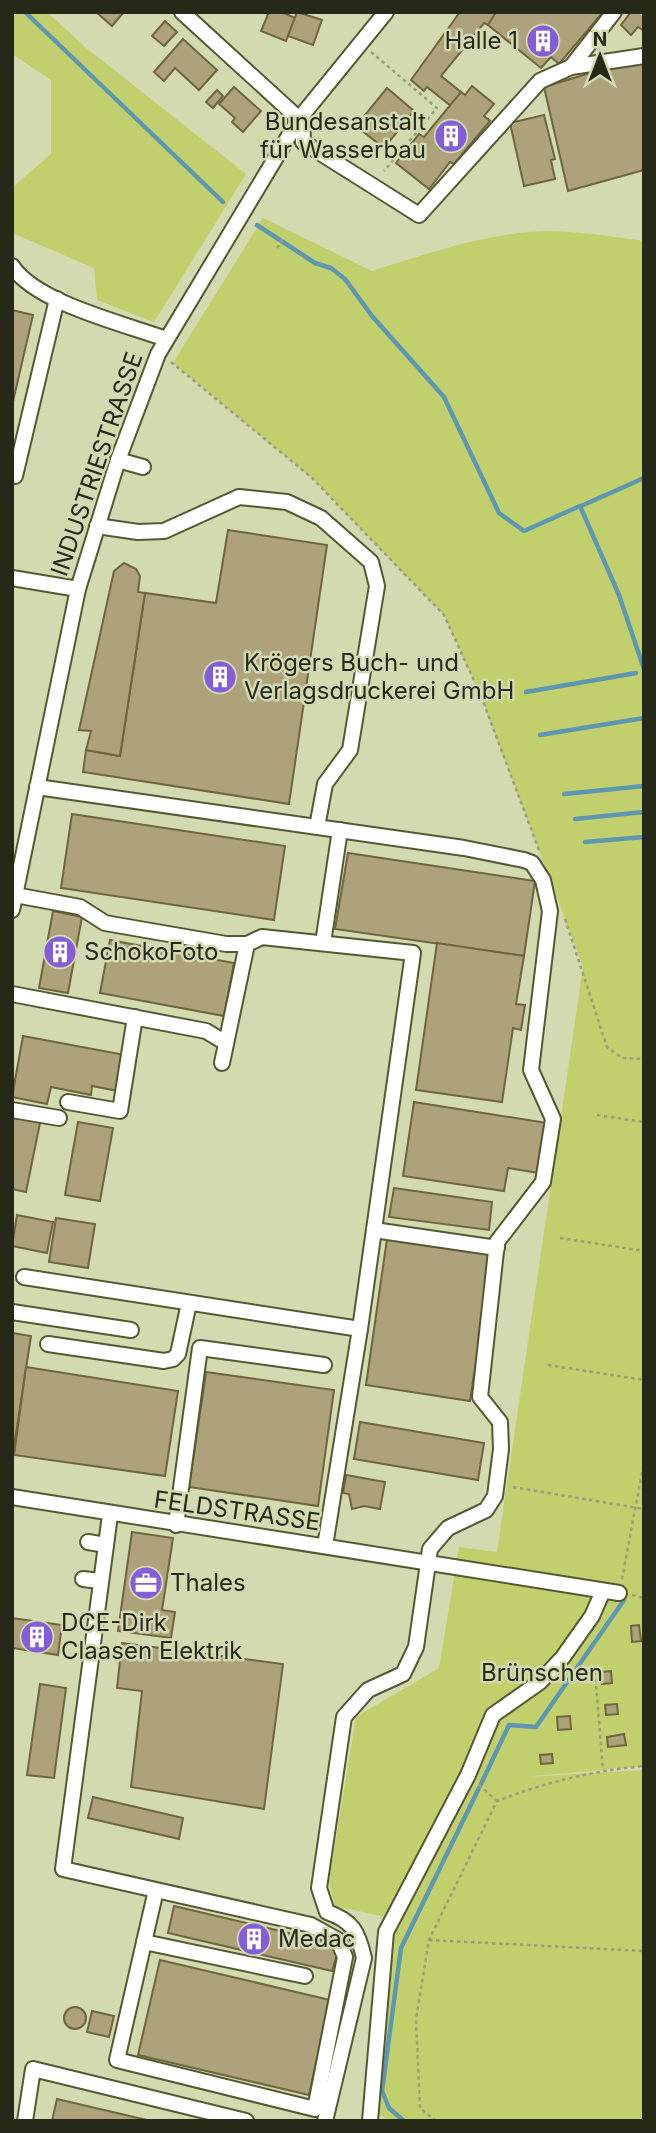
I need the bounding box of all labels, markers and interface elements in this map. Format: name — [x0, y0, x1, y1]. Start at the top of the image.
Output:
north arrow — [565, 21, 635, 91]
building icon: Halle 1 — [524, 22, 562, 60]
place label: Halle 1 — [445, 26, 518, 55]
text: N — [593, 28, 607, 51]
place label: Bundesanstalt für Wasserbau — [260, 107, 426, 164]
building icon: Bundesanstalt für Wasserbau — [432, 117, 470, 155]
street label: INDUSTRIESTRASSE — [45, 348, 148, 580]
place label: Krögers Buch- und Verlagsdruckerei GmbH — [244, 648, 514, 705]
building icon: Krögers Buch- und Verlagsdruckerei GmbH — [201, 658, 239, 696]
building icon: SchokoFoto — [41, 933, 79, 971]
place label: SchokoFoto — [84, 937, 218, 966]
street label: FELDSTRASSE — [152, 1484, 322, 1537]
office icon: Thales — [127, 1564, 165, 1602]
place label: Thales — [170, 1568, 246, 1597]
place label: DCE-Dirk Claasen Elektrik — [61, 1608, 243, 1665]
building icon: DCE-Dirk Claasen Elektrik — [18, 1618, 56, 1656]
park label: Brünschen — [481, 1658, 603, 1687]
building icon: Medac — [235, 1920, 273, 1958]
place label: Medac — [278, 1924, 356, 1953]

